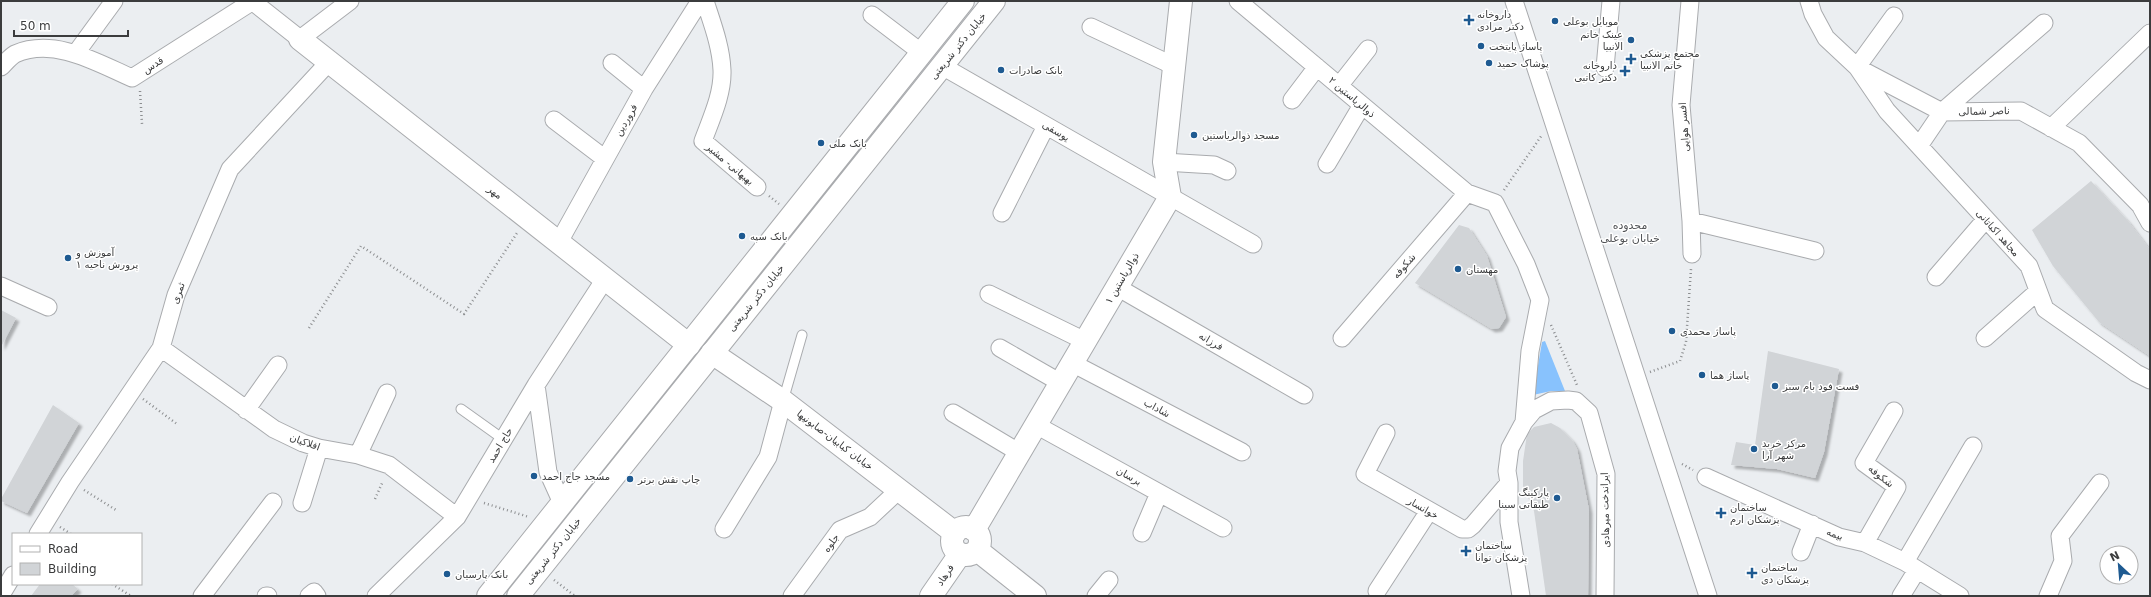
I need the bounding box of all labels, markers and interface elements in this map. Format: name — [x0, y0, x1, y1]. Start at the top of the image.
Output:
place label: داروخانه دکتر مرادی — [1477, 9, 1524, 32]
street label: خیابان دکتر شریعتی — [928, 11, 988, 81]
scale bar — [14, 12, 128, 38]
marker: داروخانه دکتر مرادی — [1464, 15, 1474, 25]
marker: موبایل بوعلی — [1550, 16, 1560, 26]
place label: موبایل بوعلی — [1563, 16, 1618, 27]
text: 50 m — [20, 19, 51, 33]
place label: عینک خاتم الانبیا — [1580, 29, 1623, 52]
marker: عینک خاتم الانبیا — [1626, 35, 1636, 45]
marker: پاساژ پایتخت — [1476, 41, 1486, 51]
place label: پاساژ پایتخت — [1489, 41, 1542, 53]
place label: مجتمع پزشکی خاتم الانبیا — [1640, 48, 1700, 72]
marker: مجتمع پزشکی خاتم الانبیا — [1625, 53, 1637, 65]
street label: قدس — [141, 54, 165, 76]
marker: پوشاک حمید — [1484, 58, 1494, 68]
place label: پوشاک حمید — [1497, 58, 1549, 70]
place label: داروخانه دکتر کاتبی — [1574, 60, 1617, 83]
marker: بانک صادرات — [996, 65, 1006, 75]
place label: بانک صادرات — [1009, 65, 1063, 76]
marker: داروخانه دکتر کاتبی — [1620, 66, 1630, 76]
street label: ذوالریاستین ۲ — [1326, 74, 1377, 120]
street label: فروردین — [613, 102, 640, 138]
street label: افسر هوایی — [1677, 102, 1691, 152]
street label: ناصر شمالی — [1958, 105, 2010, 117]
street label: یوسفی — [1040, 119, 1072, 143]
marker: مسجد ذوالریاستین — [1189, 130, 1199, 140]
place label: مسجد ذوالریاستین — [1202, 130, 1280, 142]
marker: بانک ملی — [816, 138, 826, 148]
place label: بانک ملی — [829, 138, 867, 149]
street label: بهبهانی- مشیر — [703, 140, 756, 188]
street label: مهر — [484, 182, 504, 202]
street label: مجاهد اکباتانی — [1974, 207, 2022, 259]
district label: محدوده خیابان بوعلی — [1600, 219, 1660, 245]
marker: بانک سپه — [737, 231, 747, 241]
place label: بانک سپه — [750, 231, 788, 243]
place label: آموزش و پرورش ناحیه ۱ — [75, 246, 139, 271]
street label: ذوالریاستین ۱ — [1103, 251, 1142, 306]
street label: شکوفه — [1390, 251, 1418, 281]
marker: آموزش و پرورش ناحیه ۱ — [63, 253, 73, 263]
street label: خیابان دکتر شریعتی — [726, 263, 786, 333]
marker: مهستان — [1453, 264, 1463, 274]
place label: مهستان — [1466, 264, 1498, 276]
street label: ثمری — [169, 281, 187, 305]
marker: پاساژ محمدی — [1667, 326, 1677, 336]
place label: پاساژ محمدی — [1680, 326, 1736, 338]
street label: فرزانه — [1197, 330, 1225, 352]
marker: پاساژ هما — [1697, 370, 1707, 380]
place label: پاساژ هما — [1710, 370, 1750, 382]
marker: فست فود بام سبز — [1770, 381, 1780, 391]
place label: فست فود بام سبز — [1782, 381, 1860, 392]
street label: شاداب — [1142, 397, 1172, 419]
street label: خیابان کبابیان-صابونیها — [794, 408, 875, 473]
street label: حاج احمد — [485, 426, 516, 465]
street label: افلاکیان — [288, 431, 322, 453]
place label: مرکز خرید شهر آرا — [1762, 438, 1806, 462]
marker: مرکز خرید شهر آرا — [1749, 444, 1759, 454]
street label: شکوفه — [1866, 463, 1896, 489]
street label: برسان — [1114, 465, 1144, 487]
marker: مسجد جاج احمد — [529, 471, 539, 481]
place label: مسجد جاج احمد — [542, 471, 610, 483]
street label: ایراندخت میرهادی — [1599, 472, 1611, 548]
marker: چاپ نقش برتر — [625, 474, 635, 484]
place label: چاپ نقش برتر — [637, 474, 700, 485]
place label: پارکینگ طبقاتی سینا — [1498, 487, 1549, 510]
marker: پارکینگ طبقاتی سینا — [1552, 493, 1562, 503]
street label: خوانسار — [1405, 494, 1440, 521]
place label: ساختمان پزشکان ارم — [1730, 502, 1780, 526]
marker: ساختمان پزشکان ارم — [1715, 507, 1727, 519]
street label: خیابان دکتر شریعتی — [523, 516, 583, 586]
street label: بیمه — [1825, 526, 1845, 542]
street label: جلوه — [821, 532, 841, 554]
legend — [12, 533, 142, 585]
place label: ساختمان پزشکان توانا — [1475, 540, 1528, 564]
text: Road — [48, 542, 78, 556]
marker: ساختمان پزشکان توانا — [1460, 545, 1472, 557]
north arrow — [2099, 545, 2139, 585]
text: N — [2108, 549, 2122, 564]
text: Building — [48, 562, 97, 576]
street label: فرهاد — [934, 562, 956, 588]
place label: ساختمان پزشکان دی — [1761, 562, 1809, 586]
marker: ساختمان پزشکان دی — [1746, 567, 1758, 579]
marker: بانک پارسیان — [442, 569, 452, 579]
place label: بانک پارسیان — [455, 569, 508, 581]

